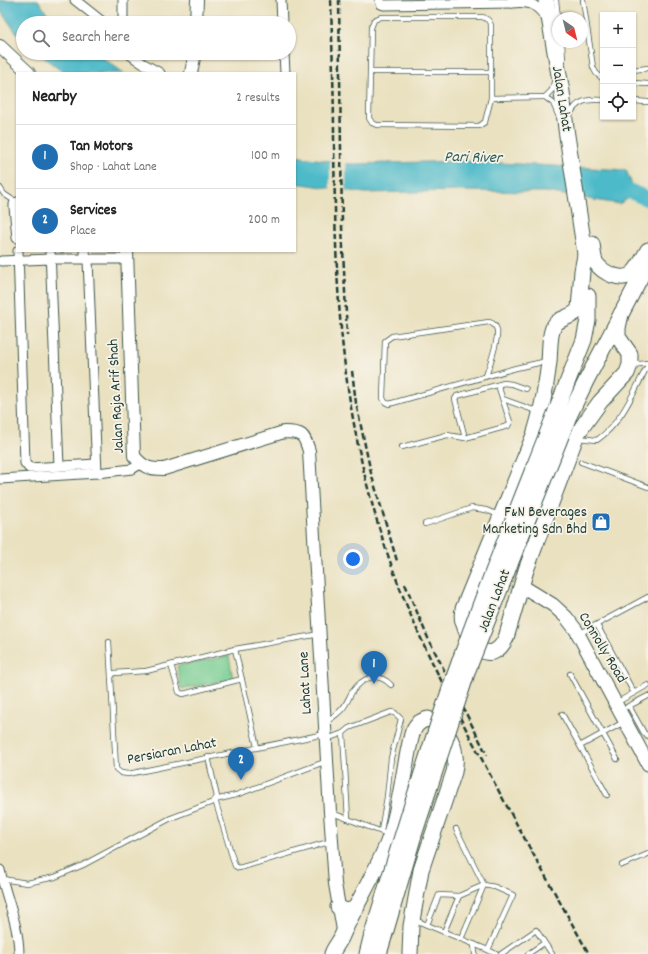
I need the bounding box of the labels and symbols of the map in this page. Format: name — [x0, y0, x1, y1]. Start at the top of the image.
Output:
north arrow — [552, 12, 588, 48]
street label: Jalan Lahat — [545, 65, 577, 134]
water label: Pari River — [444, 146, 504, 170]
street label: Jalan Raja Arif Shah — [103, 338, 131, 454]
place label: F&N Beverages Marketing Sdn Bhd — [483, 502, 587, 541]
shop icon: F&N Beverages Marketing Sdn Bhd — [590, 511, 612, 533]
your location — [343, 549, 363, 569]
street label: Jalan Lahat — [473, 566, 517, 636]
street label: Connolly Road — [572, 608, 632, 688]
street label: Lahat Lane — [293, 651, 319, 715]
pin: 1 — [361, 651, 387, 684]
street label: Persiaran Lahat — [125, 732, 219, 771]
pin: 2 — [228, 747, 254, 780]

